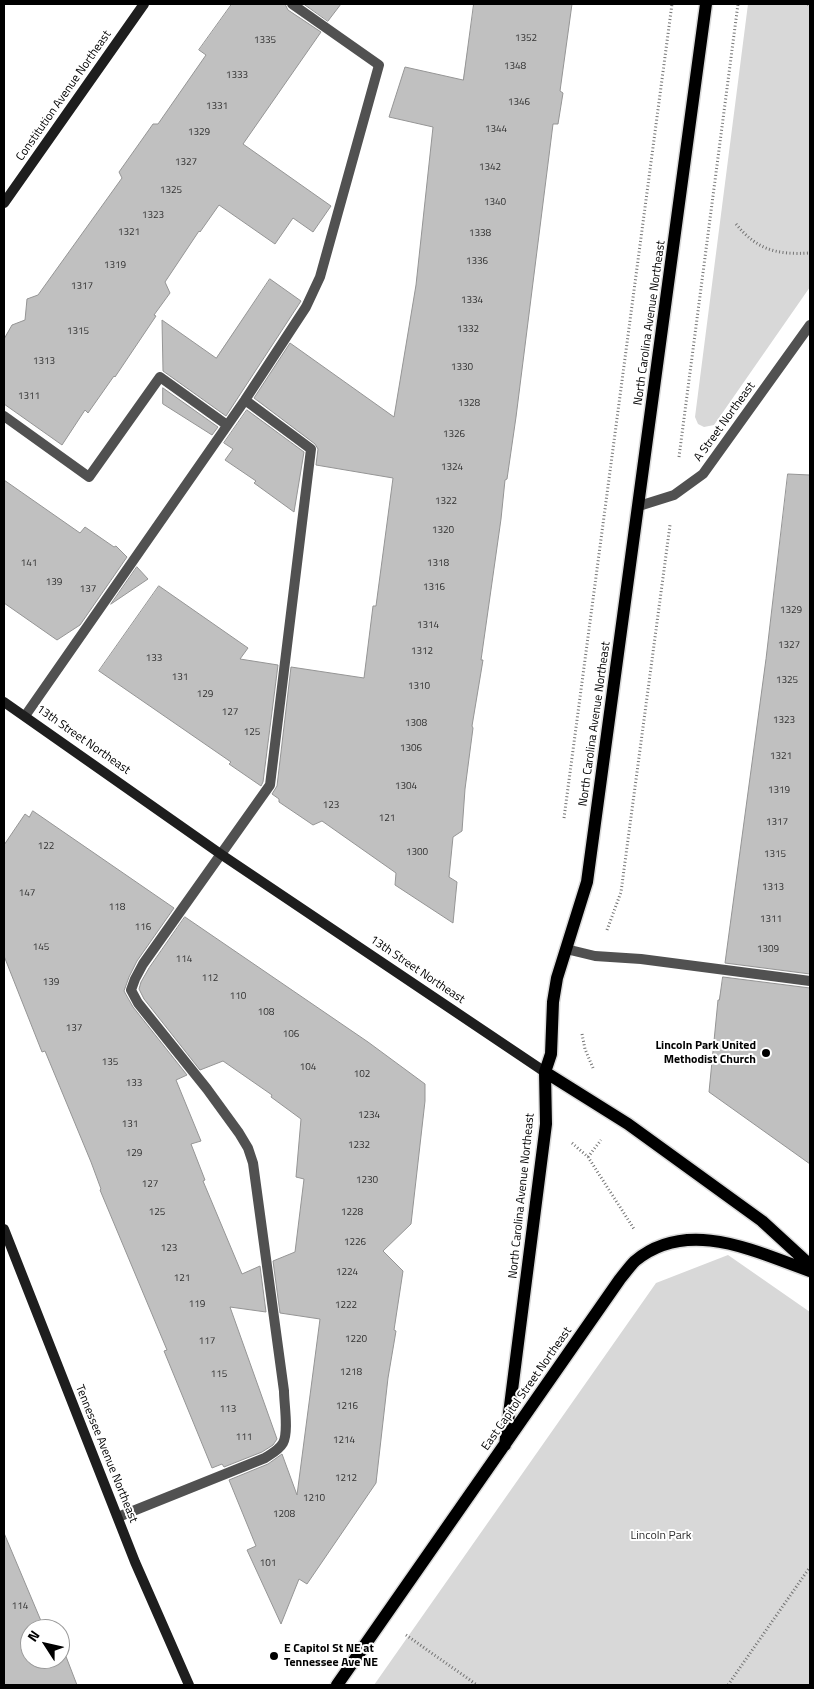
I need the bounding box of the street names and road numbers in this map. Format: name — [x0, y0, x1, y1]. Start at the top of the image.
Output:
street label: Constitution Avenue Northeast — [13, 28, 115, 164]
street label: North Carolina Avenue Northeast — [631, 240, 669, 406]
street label: A Street Northeast — [691, 380, 759, 464]
street label: North Carolina Avenue Northeast — [576, 641, 614, 807]
street label: 13th Street Northeast — [33, 702, 133, 778]
street label: 13th Street Northeast — [367, 933, 467, 1007]
street label: North Carolina Avenue Northeast — [506, 1112, 538, 1280]
street label: East Capitol Street Northeast — [479, 1325, 575, 1453]
street label: Tennessee Avenue Northeast — [72, 1383, 140, 1525]

